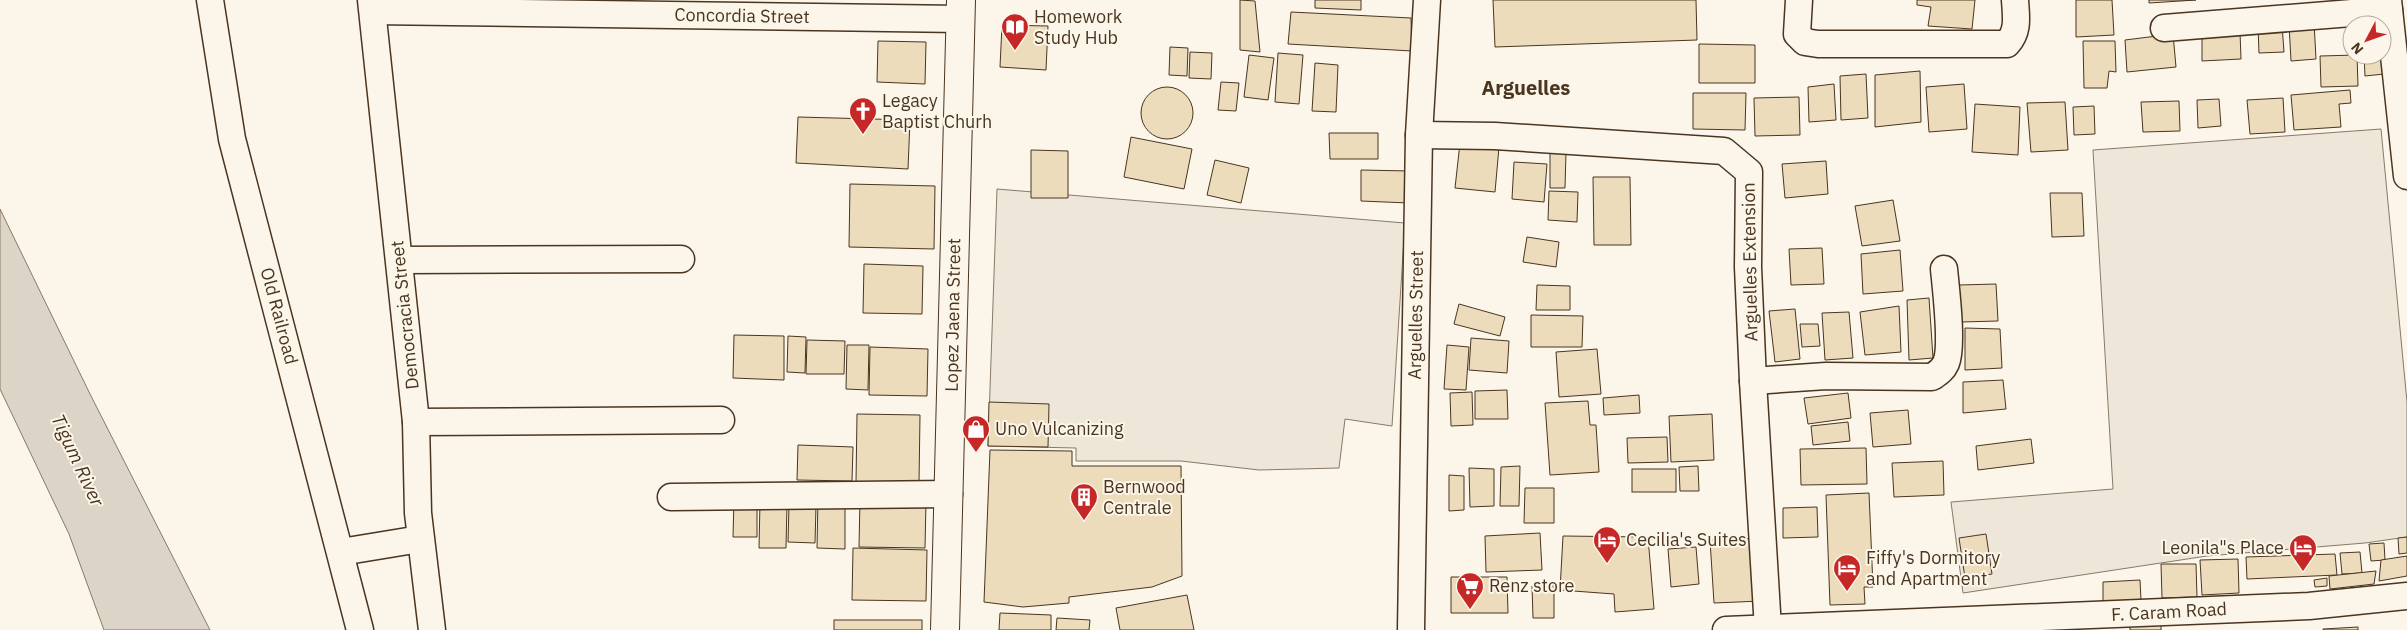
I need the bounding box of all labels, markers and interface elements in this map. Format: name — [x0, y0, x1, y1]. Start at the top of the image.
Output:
street label: Concordia Street — [674, 3, 810, 28]
place label: Homework Study Hub — [1034, 5, 1123, 49]
library icon: Homework Study Hub — [1000, 12, 1030, 51]
north arrow — [2342, 15, 2392, 65]
text: N — [2347, 39, 2367, 58]
district label: Arguelles — [1482, 74, 1570, 101]
place label: Legacy Baptist Churh — [882, 89, 992, 133]
church icon: Legacy Baptist Churh — [848, 96, 878, 135]
street label: Arguelles Extension — [1737, 182, 1762, 342]
street label: Lopez Jaena Street — [940, 238, 965, 392]
street label: Democracia Street — [385, 239, 424, 391]
street label: Arguelles Street — [1403, 250, 1428, 380]
street label: Old Railroad — [256, 265, 303, 367]
water label: Tigum River — [46, 410, 110, 511]
shop icon: Uno Vulcanizing — [961, 414, 991, 453]
place label: Uno Vulcanizing — [995, 417, 1124, 440]
place label: Bernwood Centrale — [1103, 475, 1186, 519]
building icon: Bernwood Centrale — [1069, 482, 1099, 521]
hotel icon: Cecilia's Suites — [1592, 525, 1622, 564]
place label: Cecilia's Suites — [1626, 528, 1747, 551]
hotel icon: Leonila"s Place — [2288, 533, 2318, 572]
place label: Leonila"s Place — [2161, 536, 2284, 559]
place label: Fiffy's Dormitory and Apartment — [1866, 546, 2000, 590]
hotel icon: Fiffy's Dormitory and Apartment — [1832, 553, 1862, 592]
supermarket icon: Renz store — [1455, 571, 1485, 610]
place label: Renz store — [1489, 574, 1574, 597]
street label: F. Caram Road — [2110, 597, 2228, 626]

